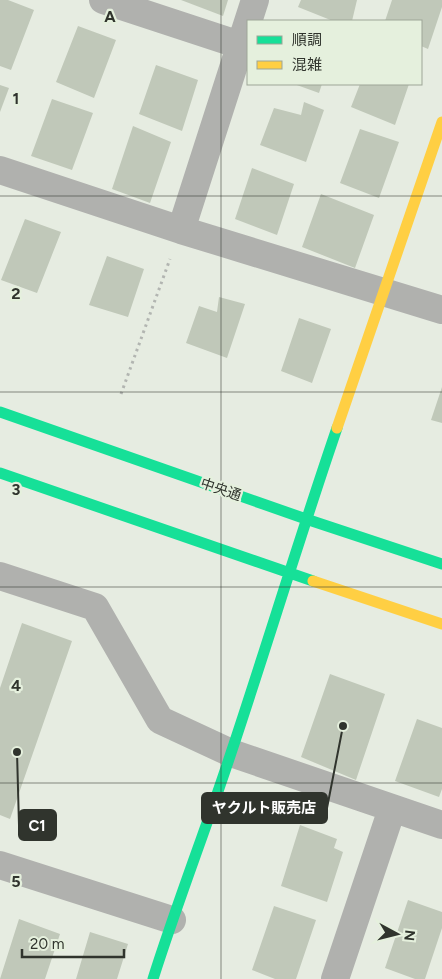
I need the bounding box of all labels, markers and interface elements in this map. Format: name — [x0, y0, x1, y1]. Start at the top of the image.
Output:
text: A — [104, 7, 116, 26]
legend — [247, 20, 422, 85]
text: 順調 — [292, 31, 322, 49]
text: 混雑 — [292, 56, 322, 74]
text: 1 — [13, 89, 19, 108]
text: 2 — [11, 284, 21, 303]
street label: 中央通 — [198, 475, 243, 504]
text: 3 — [12, 480, 21, 499]
text: 4 — [11, 676, 21, 695]
callout: ヤクルト販売店 — [202, 793, 327, 823]
text: ヤクルト販売店 — [212, 799, 316, 817]
callout: C1 — [19, 810, 56, 840]
text: C1 — [28, 817, 46, 835]
text: 5 — [11, 872, 21, 891]
north arrow — [372, 909, 422, 959]
scale bar — [22, 926, 125, 958]
text: N — [400, 929, 419, 942]
text: 20 m — [30, 935, 64, 953]

